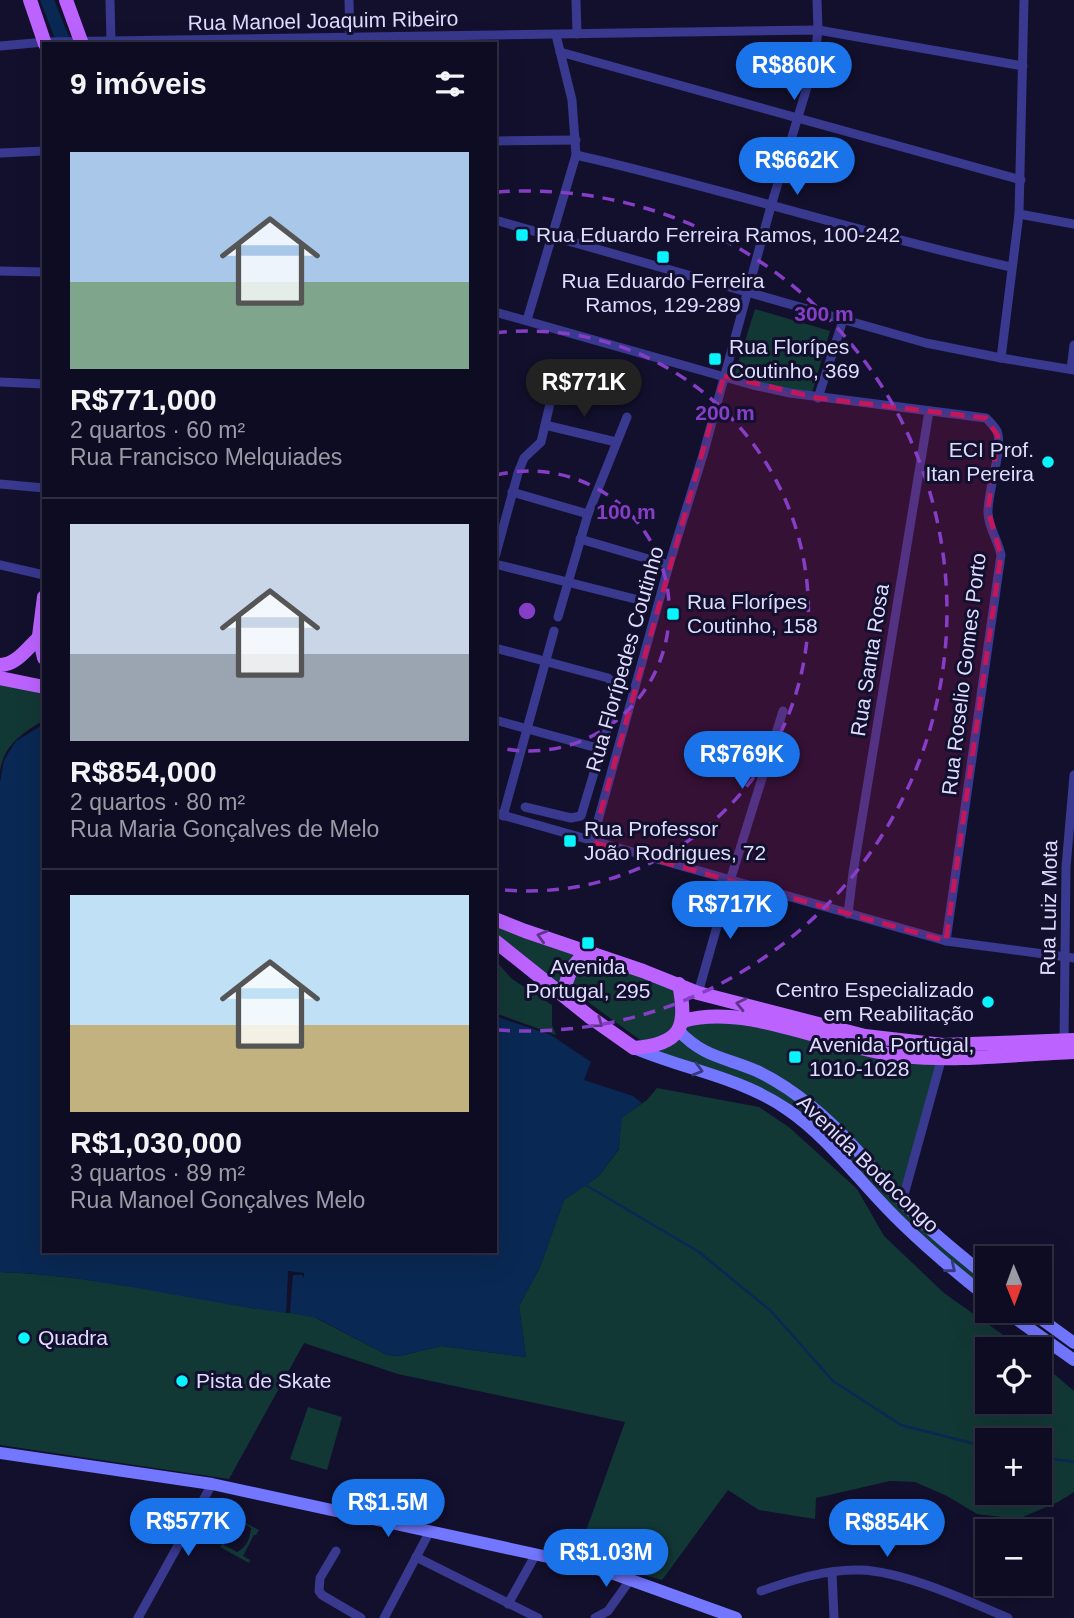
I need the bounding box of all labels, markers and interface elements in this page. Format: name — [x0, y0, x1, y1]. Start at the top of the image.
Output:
street label: Rua Manoel Joaquim Ribeiro — [187, 7, 459, 34]
pin: R$860K — [737, 42, 851, 102]
text: R$860K — [752, 52, 836, 78]
icon: filters — [431, 65, 469, 103]
text: 9 imóveis — [70, 67, 207, 100]
pin: R$662K — [740, 138, 854, 197]
text: R$662K — [755, 147, 839, 173]
icon: home — [207, 198, 333, 324]
place label: Rua Eduardo Ferreira Ramos, 100-242 — [536, 223, 900, 246]
marker: Rua Eduardo Ferreira Ramos, 100-242 — [514, 227, 530, 243]
marker: Rua Eduardo Ferreira Ramos, 129-289 — [655, 249, 671, 265]
place label: Rua Eduardo Ferreira Ramos, 129-289 — [561, 269, 765, 316]
text: 300 m — [794, 302, 854, 325]
place label: Rua Florípes Coutinho, 369 — [729, 335, 860, 382]
marker: Rua Florípes Coutinho, 369 — [707, 351, 723, 367]
pin: R$771K — [527, 360, 641, 419]
text: R$771K — [542, 369, 626, 395]
text: R$771,000 — [70, 383, 217, 416]
text: 200 m — [695, 401, 755, 424]
text: 2 quartos · 60 m² — [70, 417, 245, 443]
place label: ECI Prof. Itan Pereira — [925, 438, 1034, 485]
text: Rua Francisco Melquiades — [70, 444, 342, 470]
marker: ECI Prof. Itan Pereira — [1040, 454, 1056, 470]
text: 100 m — [596, 500, 656, 523]
street label: Rua Florípedes Coutinho — [581, 543, 668, 774]
street label: Rua Roselio Gomes Porto — [937, 551, 990, 796]
icon: home — [207, 570, 333, 696]
street label: Rua Santa Rosa — [846, 582, 893, 738]
place label: Rua Florípes Coutinho, 158 — [687, 590, 818, 637]
centre of rings — [515, 599, 539, 623]
marker: Rua Florípes Coutinho, 158 — [665, 606, 681, 622]
pin: R$769K — [685, 732, 799, 791]
text: R$769K — [700, 741, 784, 767]
text: R$854,000 — [70, 755, 217, 788]
text: 2 quartos · 80 m² — [70, 789, 245, 815]
text: Rua Maria Gonçalves de Melo — [70, 816, 379, 842]
place label: Rua Professor João Rodrigues, 72 — [584, 817, 766, 864]
marker: Rua Professor João Rodrigues, 72 — [562, 833, 578, 849]
street label: Rua Luiz Mota — [1036, 840, 1061, 976]
pin: R$717K — [673, 881, 787, 941]
text: R$717K — [688, 891, 772, 917]
one-way arrow — [536, 930, 548, 945]
marker: Avenida Portugal, 295 — [580, 935, 596, 951]
icon: home — [207, 941, 333, 1067]
place label: Avenida Portugal, 295 — [526, 955, 650, 1002]
place label: Centro Especializado em Reabilitação — [776, 978, 974, 1025]
marker: Centro Especializado em Reabilitação — [980, 994, 996, 1010]
one-way arrow — [735, 997, 747, 1012]
one-way arrow — [590, 1014, 602, 1027]
place label: Avenida Portugal, 1010-1028 — [809, 1033, 974, 1080]
marker: Avenida Portugal, 1010-1028 — [787, 1049, 803, 1065]
one-way arrow — [692, 1062, 704, 1076]
street label: Avenida Bodocongo — [793, 1090, 944, 1237]
text: R$1,030,000 — [70, 1126, 242, 1159]
text: 3 quartos · 89 m² — [70, 1160, 245, 1186]
text: Rua Manoel Gonçalves Melo — [70, 1187, 365, 1213]
north arrow — [975, 1246, 1052, 1323]
map controls — [975, 1246, 1052, 1596]
one-way arrow — [943, 1259, 955, 1272]
place label: Quadra — [38, 1326, 108, 1349]
marker: Quadra — [16, 1330, 32, 1346]
button: locate — [975, 1337, 1052, 1414]
place label: Pista de Skate — [196, 1369, 331, 1392]
marker: Pista de Skate — [174, 1373, 190, 1389]
button: + — [975, 1428, 1052, 1505]
pin: R$1.5M — [331, 1480, 445, 1539]
text: R$1.5M — [348, 1489, 428, 1515]
pin: R$577K — [131, 1498, 245, 1558]
pin: R$854K — [830, 1500, 944, 1559]
text: R$577K — [146, 1508, 230, 1534]
text: R$854K — [845, 1509, 929, 1535]
button: − — [975, 1519, 1052, 1596]
pin: R$1.03M — [541, 1530, 671, 1589]
text: R$1.03M — [559, 1539, 653, 1565]

